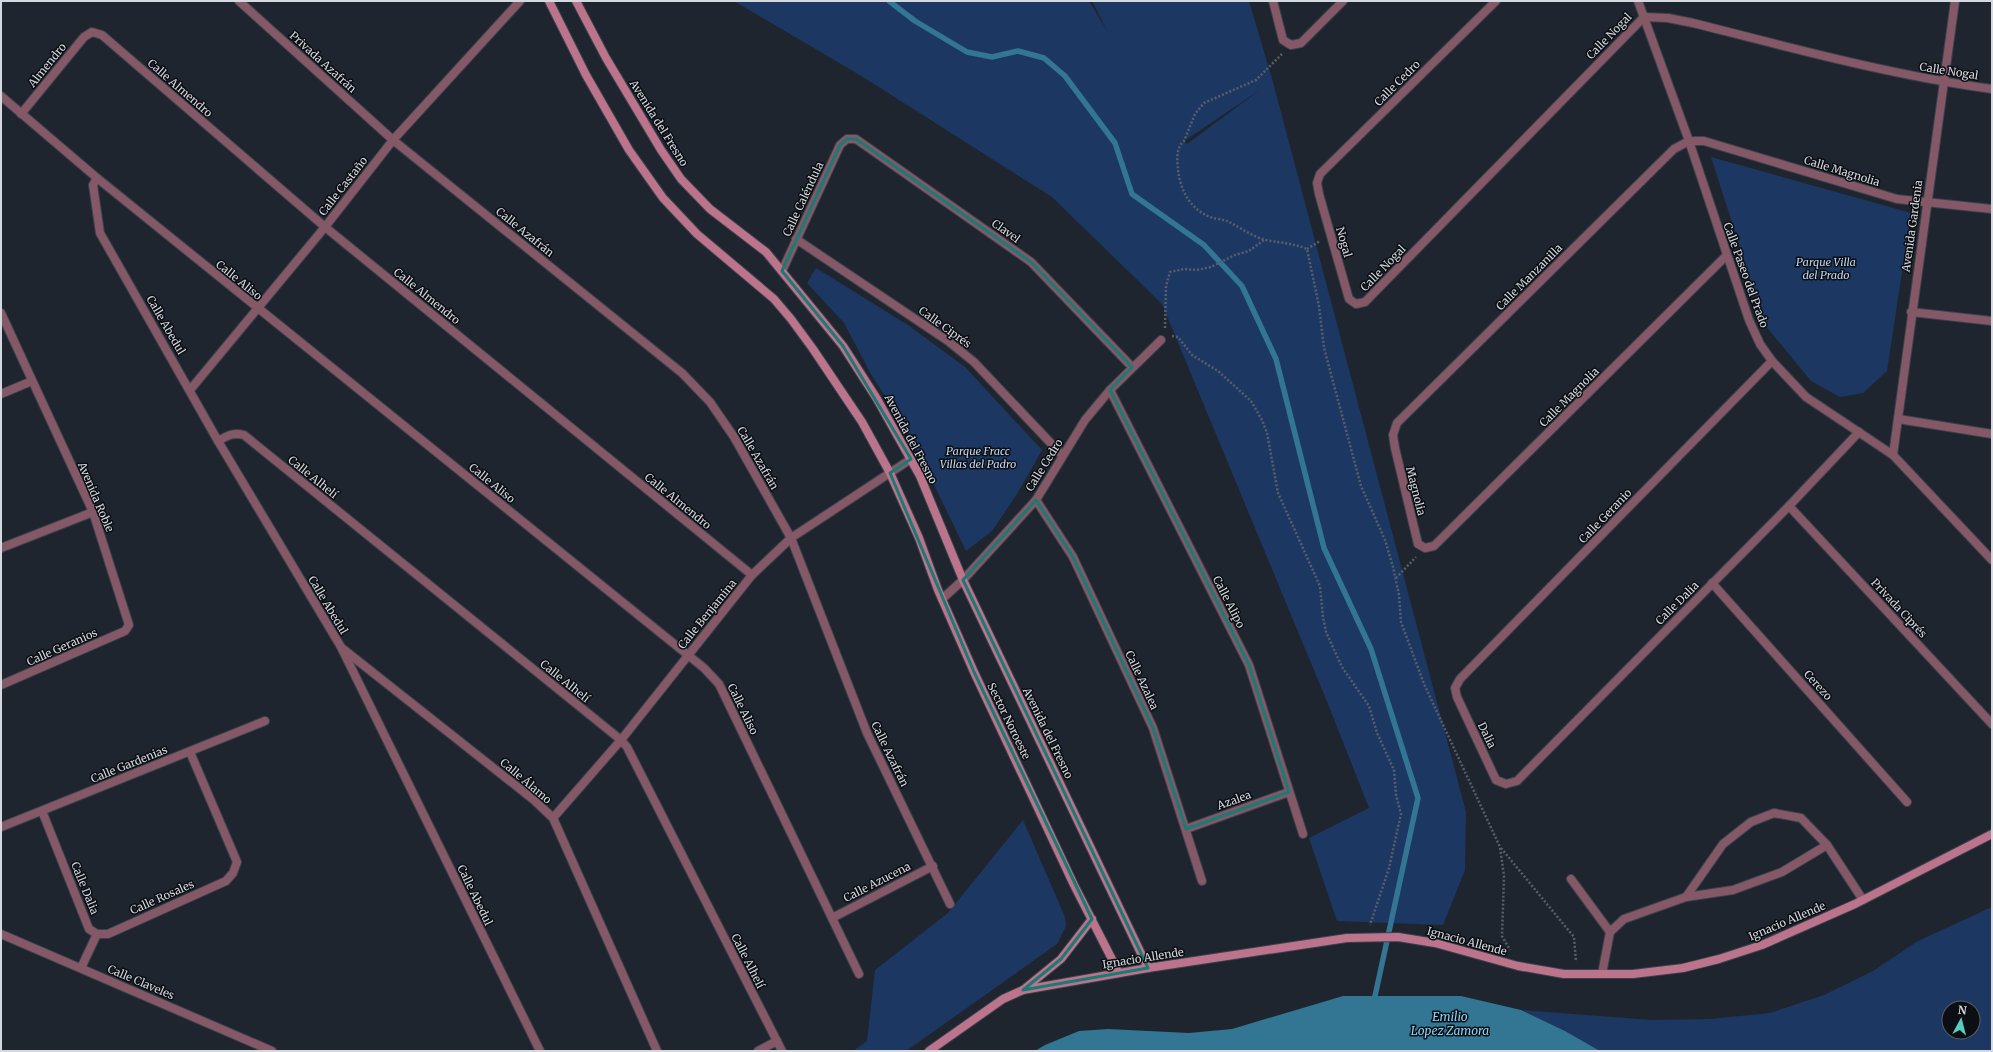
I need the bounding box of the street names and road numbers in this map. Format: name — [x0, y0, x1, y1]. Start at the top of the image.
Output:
street label: Calle Nogal — [1583, 9, 1635, 62]
street label: Privada Azafrán — [287, 28, 360, 96]
street label: Almendro — [24, 40, 69, 91]
street label: Calle Almendro — [145, 56, 216, 120]
street label: Calle Cedro — [1371, 57, 1423, 109]
street label: Calle Nogal — [1919, 59, 1980, 83]
street label: Avenida del Fresno — [626, 76, 692, 169]
street label: Calle Castaño — [316, 153, 371, 218]
street label: Calle Magnolia — [1802, 153, 1882, 189]
street label: Calle Caléndula — [780, 159, 826, 239]
street label: Avenida Gardenia — [1898, 179, 1925, 274]
street label: Calle Azafrán — [493, 204, 557, 260]
street label: Clavel — [989, 216, 1023, 246]
street label: Calle Paseo del Prado — [1720, 220, 1772, 330]
street label: Nogal — [1333, 225, 1355, 259]
street label: Calle Nogal — [1357, 241, 1409, 294]
street label: Calle Manzanilla — [1493, 241, 1565, 313]
street label: Calle Aliso — [213, 257, 265, 303]
street label: Calle Almendro — [391, 265, 463, 327]
street label: Calle Abedul — [144, 293, 189, 357]
street label: Calle Ciprés — [916, 303, 974, 351]
street label: Calle Magnolia — [1536, 364, 1602, 430]
street label: Avenida del Fresno — [881, 391, 941, 487]
street label: Calle Azafrán — [734, 424, 782, 493]
street label: Calle Cedro — [1022, 436, 1066, 494]
street label: Calle Alhelí — [285, 453, 341, 501]
street label: Avenida Roble — [75, 459, 117, 534]
street label: Calle Aliso — [466, 460, 518, 506]
street label: Magnolia — [1403, 465, 1429, 517]
street label: Calle Almendro — [642, 470, 714, 532]
street label: Calle Geranio — [1576, 485, 1635, 546]
street label: Calle Abedul — [305, 573, 351, 637]
street label: Calle Alipo — [1210, 574, 1248, 631]
street label: Privada Ciprés — [1868, 575, 1930, 641]
street label: Calle Benjamina — [675, 576, 739, 652]
street label: Calle Dalia — [1652, 578, 1702, 628]
street label: Calle Geranios — [25, 625, 99, 669]
street label: Calle Azalea — [1122, 648, 1162, 712]
street label: Calle Alhelí — [537, 657, 593, 705]
street label: Cerezo — [1801, 667, 1835, 703]
street label: Sector Noroeste — [984, 680, 1034, 762]
street label: Calle Aliso — [725, 681, 762, 737]
street label: Avenida del Fresno — [1019, 684, 1076, 781]
street label: Calle Azafrán — [868, 719, 912, 789]
street label: Dalia — [1475, 720, 1499, 750]
street label: Calle Gardenias — [89, 742, 169, 786]
street label: Calle Álamo — [497, 755, 555, 807]
street label: Azalea — [1214, 787, 1253, 813]
street label: Calle Azucena — [841, 859, 913, 905]
street label: Calle Dalia — [68, 860, 102, 916]
street label: Calle Abedul — [454, 862, 496, 928]
street label: Calle Rosales — [128, 877, 196, 917]
street label: Ignacio Allende — [1746, 898, 1828, 944]
street label: Ignacio Allende — [1425, 924, 1509, 958]
street label: Calle Alhelí — [728, 931, 768, 991]
street label: Ignacio Allende — [1101, 945, 1185, 971]
street label: Calle Claveles — [105, 962, 177, 1002]

